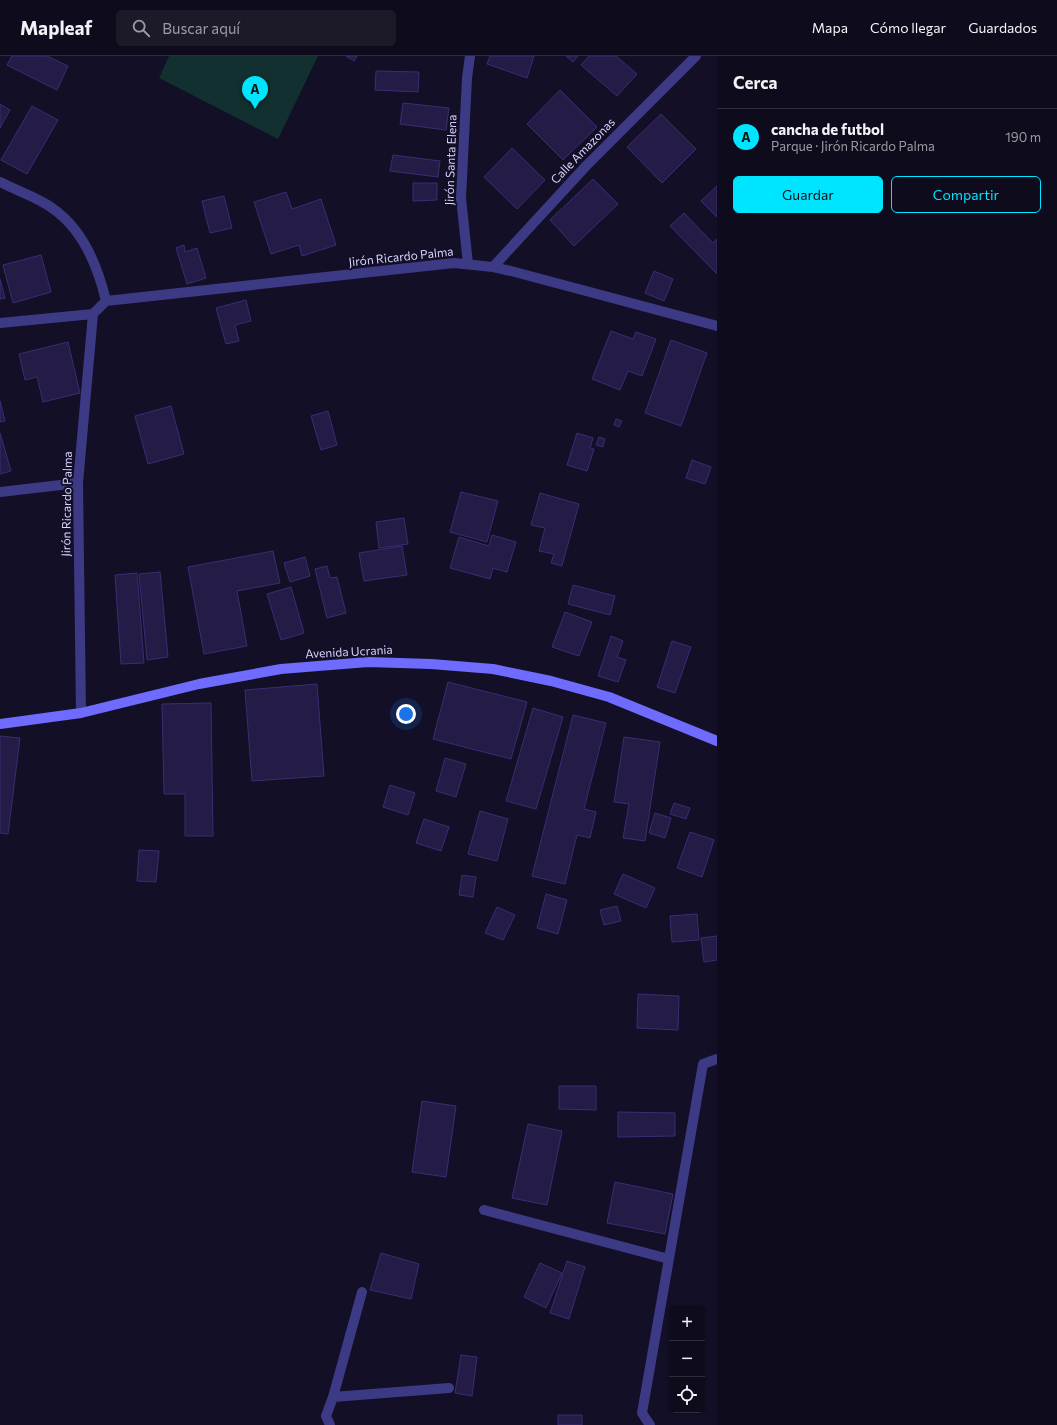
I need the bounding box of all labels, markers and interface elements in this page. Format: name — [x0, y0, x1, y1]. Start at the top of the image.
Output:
search box — [116, 10, 396, 46]
text: Mapleaf — [20, 16, 92, 39]
icon: search — [130, 17, 152, 39]
text: Buscar aquí — [162, 19, 240, 37]
text: Mapa — [812, 19, 848, 36]
text: Cómo llegar — [870, 19, 946, 36]
text: Guardados — [968, 19, 1037, 36]
text: Cerca — [733, 72, 778, 93]
pin: A — [242, 76, 268, 109]
street label: Jirón Santa Elena — [441, 114, 460, 206]
street label: Calle Amazonas — [547, 115, 617, 186]
text: cancha de futbol — [771, 120, 884, 138]
text: A — [741, 129, 751, 145]
text: 190 m — [1005, 129, 1041, 145]
text: Parque · Jirón Ricardo Palma — [771, 138, 935, 154]
button: Guardar — [733, 176, 883, 213]
button: Compartir — [891, 176, 1041, 213]
street label: Jirón Ricardo Palma — [348, 244, 454, 269]
street label: Jirón Ricardo Palma — [58, 451, 75, 557]
street label: Avenida Ucrania — [305, 642, 393, 660]
your location — [396, 704, 416, 724]
map controls — [669, 1305, 705, 1413]
button: + — [669, 1305, 705, 1341]
button: − — [669, 1341, 705, 1377]
button: locate — [669, 1377, 705, 1413]

